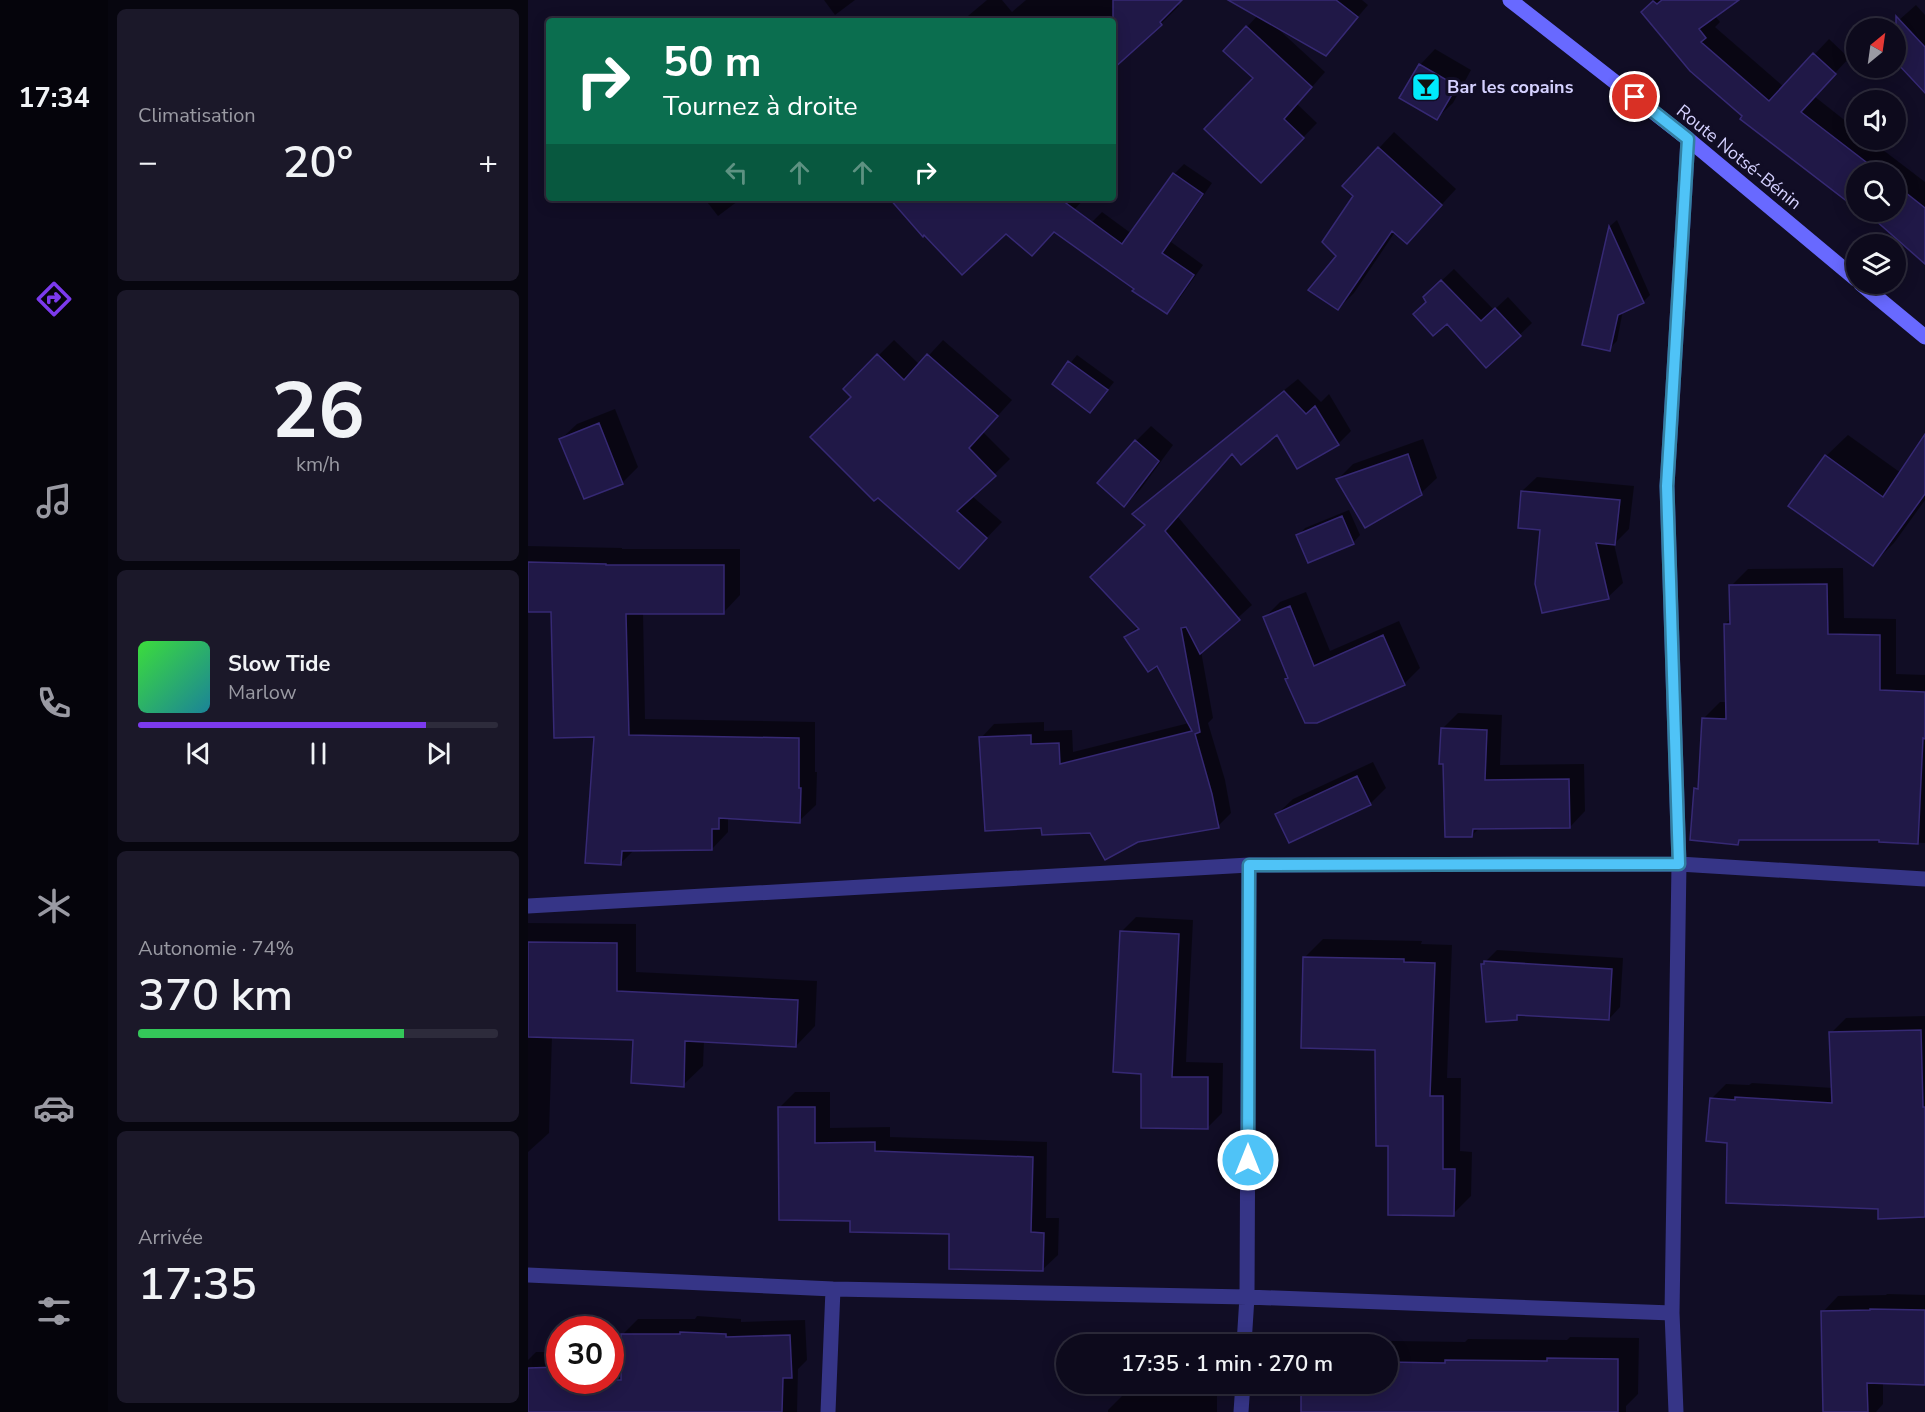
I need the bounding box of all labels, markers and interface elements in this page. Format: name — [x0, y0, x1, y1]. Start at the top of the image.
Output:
north arrow — [1846, 18, 1906, 78]
map controls — [1846, 18, 1906, 294]
text: 50 m — [663, 34, 762, 91]
icon: right — [564, 42, 642, 120]
bar icon: Bar les copains — [1410, 71, 1442, 103]
pin — [1609, 71, 1660, 122]
place label: Bar les copains — [1447, 75, 1574, 99]
text: 17:34 — [18, 80, 90, 117]
icon: arrive — [1618, 80, 1651, 113]
text: Tournez à droite — [663, 88, 858, 125]
button: sound — [1846, 90, 1906, 150]
street label: Route Notsé-Bénin — [1671, 99, 1807, 215]
text: Climatisation — [138, 102, 256, 129]
text: 20° — [283, 132, 353, 193]
text: − — [138, 140, 158, 185]
text: + — [478, 140, 498, 185]
icon: left — [720, 156, 753, 189]
icon: ahead — [783, 156, 816, 189]
icon: ahead — [846, 156, 879, 189]
icon: right — [909, 156, 942, 189]
button: search — [1846, 162, 1906, 222]
button: layers — [1846, 234, 1906, 294]
icon: directions — [33, 278, 75, 320]
text: 26 — [271, 358, 365, 465]
text: km/h — [296, 451, 340, 478]
icon: music — [33, 480, 75, 522]
text: Slow Tide — [228, 649, 330, 679]
text: Marlow — [228, 679, 296, 706]
icon: phone — [33, 682, 75, 724]
icon: previous — [182, 737, 215, 770]
icon: pause — [302, 737, 335, 770]
icon: next — [422, 737, 455, 770]
icon: climate — [33, 885, 75, 927]
text: Autonomie · 74% — [138, 935, 294, 962]
text: 370 km — [138, 965, 293, 1026]
icon: car — [33, 1087, 75, 1129]
position arrow — [1216, 1128, 1280, 1192]
text: Arrivée — [138, 1224, 203, 1251]
text: 17:35 — [138, 1254, 257, 1315]
icon: filters — [33, 1290, 75, 1332]
speed limit sign: 30 — [546, 1316, 624, 1394]
text: 17:35 · 1 min · 270 m — [1121, 1349, 1333, 1379]

